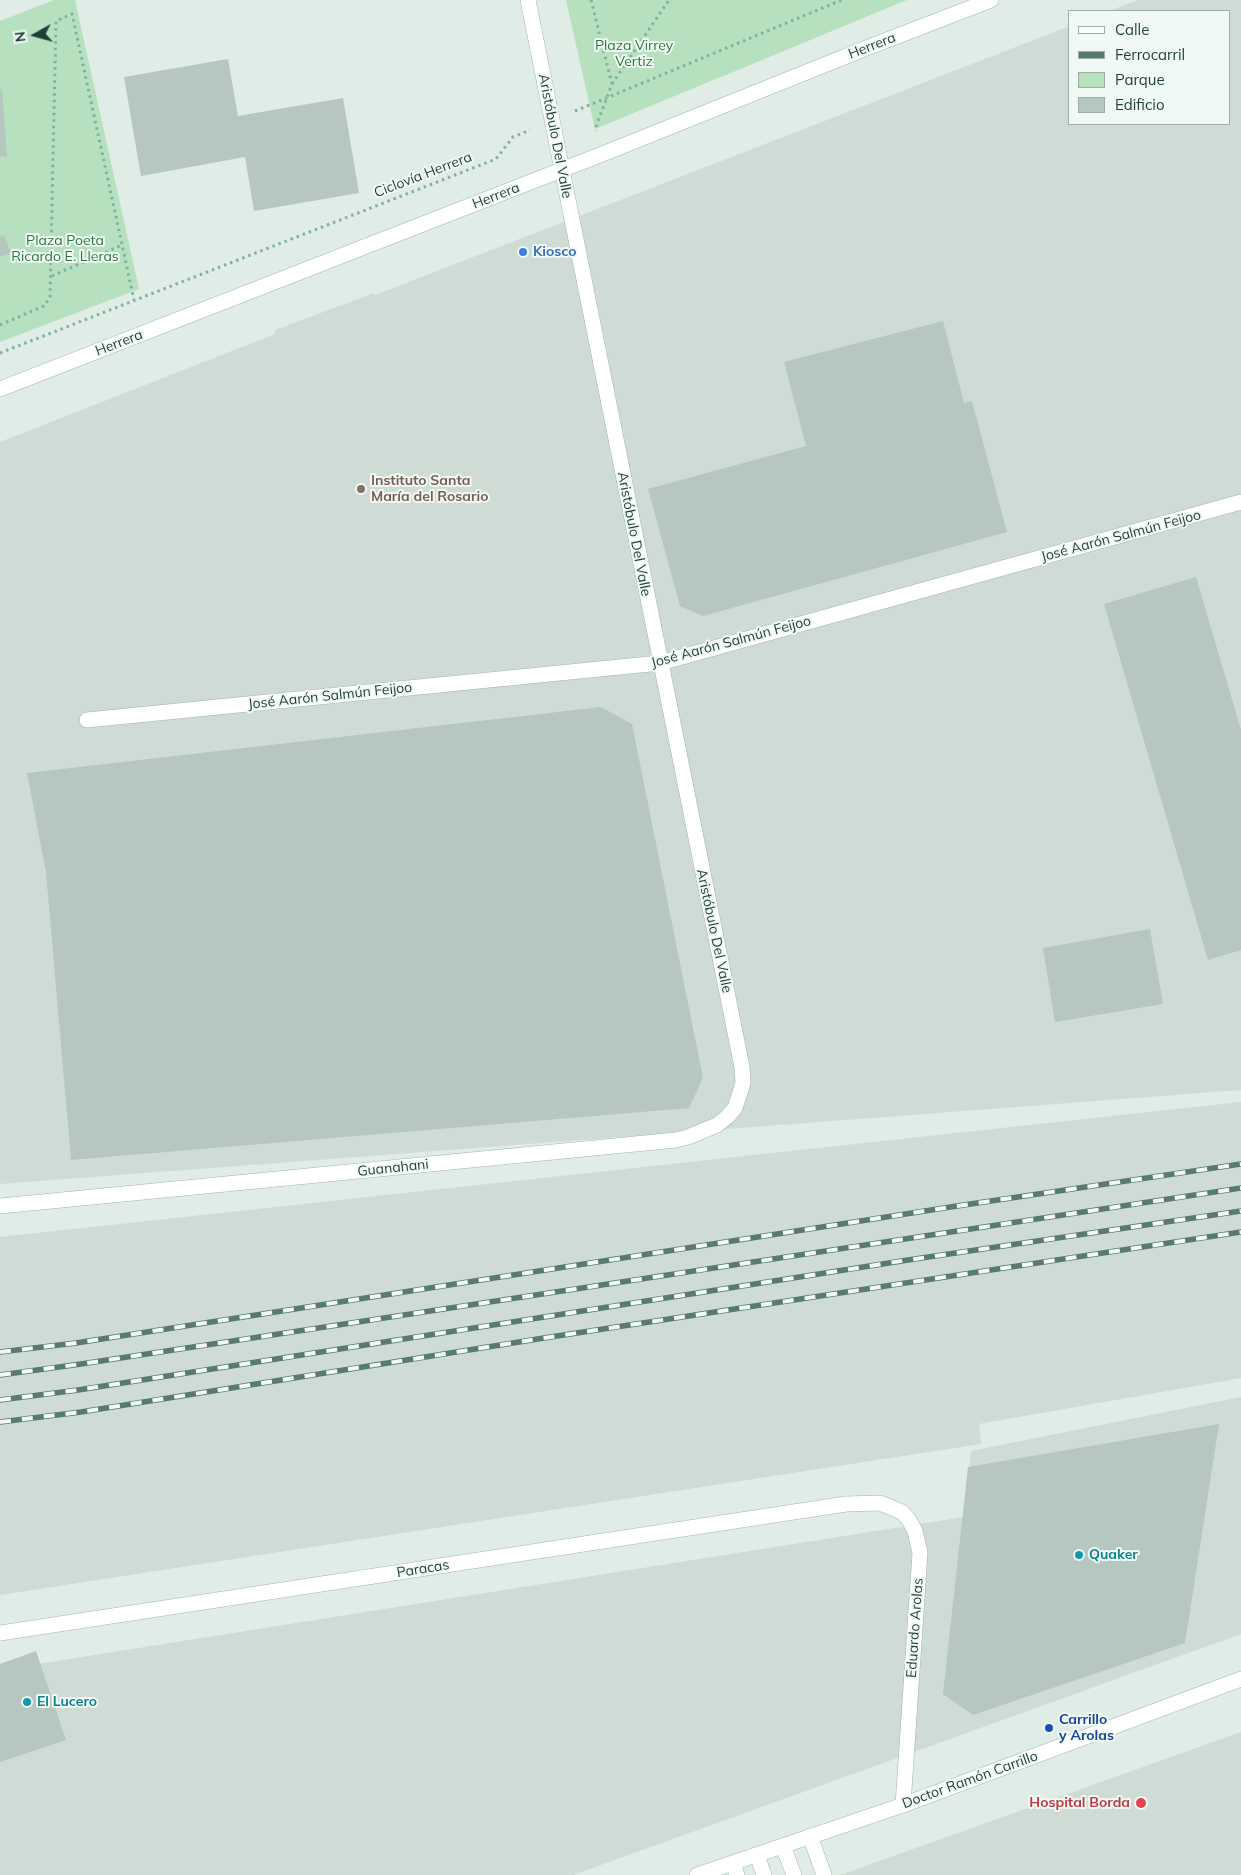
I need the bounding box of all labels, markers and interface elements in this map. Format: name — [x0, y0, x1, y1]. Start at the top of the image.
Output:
north arrow — [10, 10, 60, 60]
legend — [1068, 10, 1231, 125]
text: Calle — [1115, 20, 1149, 39]
street label: Herrera — [846, 29, 898, 63]
text: N — [11, 30, 30, 43]
park label: Plaza Virrey Vertiz — [595, 38, 673, 70]
text: Ferrocarril — [1115, 45, 1185, 64]
text: Parque — [1115, 70, 1165, 89]
street label: Aristóbulo Del Valle — [535, 72, 575, 200]
text: Edificio — [1115, 95, 1165, 114]
street label: Ciclovía Herrera — [372, 149, 474, 201]
street label: Herrera — [470, 179, 522, 213]
park label: Plaza Poeta Ricardo E. Lleras — [11, 233, 119, 266]
place label: Kiosco — [533, 244, 576, 260]
marker: Kiosco — [517, 246, 529, 258]
street label: Herrera — [93, 326, 145, 360]
street label: Aristóbulo Del Valle — [614, 470, 654, 598]
place label: Instituto Santa María del Rosario — [371, 473, 488, 506]
marker: Instituto Santa María del Rosario — [355, 483, 367, 495]
street label: José Aarón Salmún Feijoo — [1039, 507, 1203, 565]
street label: José Aarón Salmún Feijoo — [649, 613, 813, 671]
street label: José Aarón Salmún Feijoo — [247, 679, 413, 713]
street label: Aristóbulo Del Valle — [693, 867, 735, 995]
street label: Guanahani — [357, 1156, 429, 1180]
place label: Quaker — [1089, 1547, 1138, 1563]
marker: Quaker — [1073, 1549, 1085, 1561]
street label: Paracas — [396, 1557, 450, 1581]
street label: Eduardo Arolas — [903, 1578, 927, 1678]
place label: El Lucero — [37, 1694, 97, 1710]
marker: El Lucero — [21, 1696, 33, 1708]
place label: Carrillo y Arolas — [1059, 1712, 1114, 1744]
marker: Carrillo y Arolas — [1043, 1722, 1055, 1734]
street label: Doctor Ramón Carrillo — [900, 1748, 1040, 1812]
place label: Hospital Borda — [1029, 1795, 1130, 1811]
marker: Hospital Borda — [1134, 1796, 1148, 1810]

